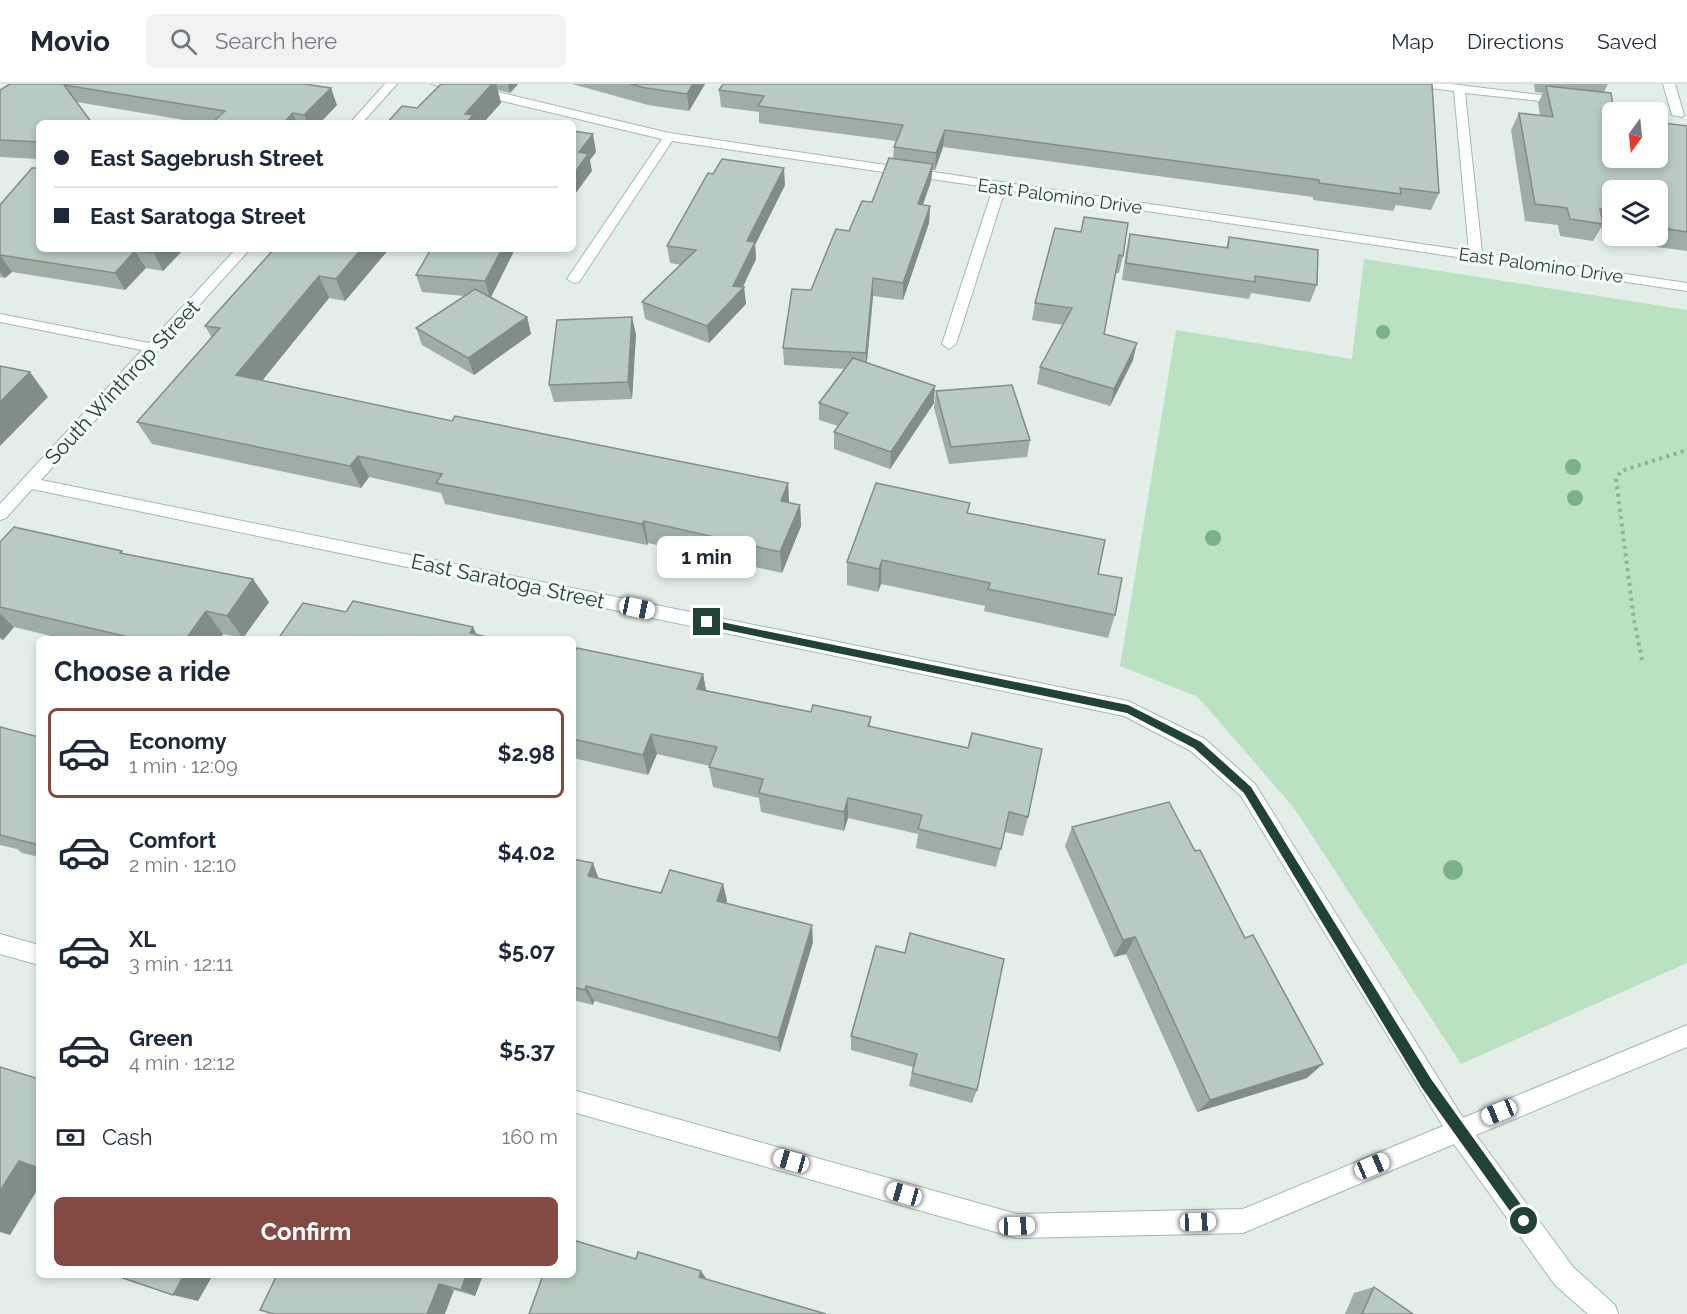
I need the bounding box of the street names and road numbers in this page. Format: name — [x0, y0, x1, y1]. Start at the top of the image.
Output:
street label: East Palomino Drive — [976, 174, 1144, 218]
street label: East Palomino Drive — [1457, 243, 1625, 287]
street label: South Winthrop Street — [39, 295, 205, 469]
street label: East Saratoga Street — [409, 548, 607, 614]

